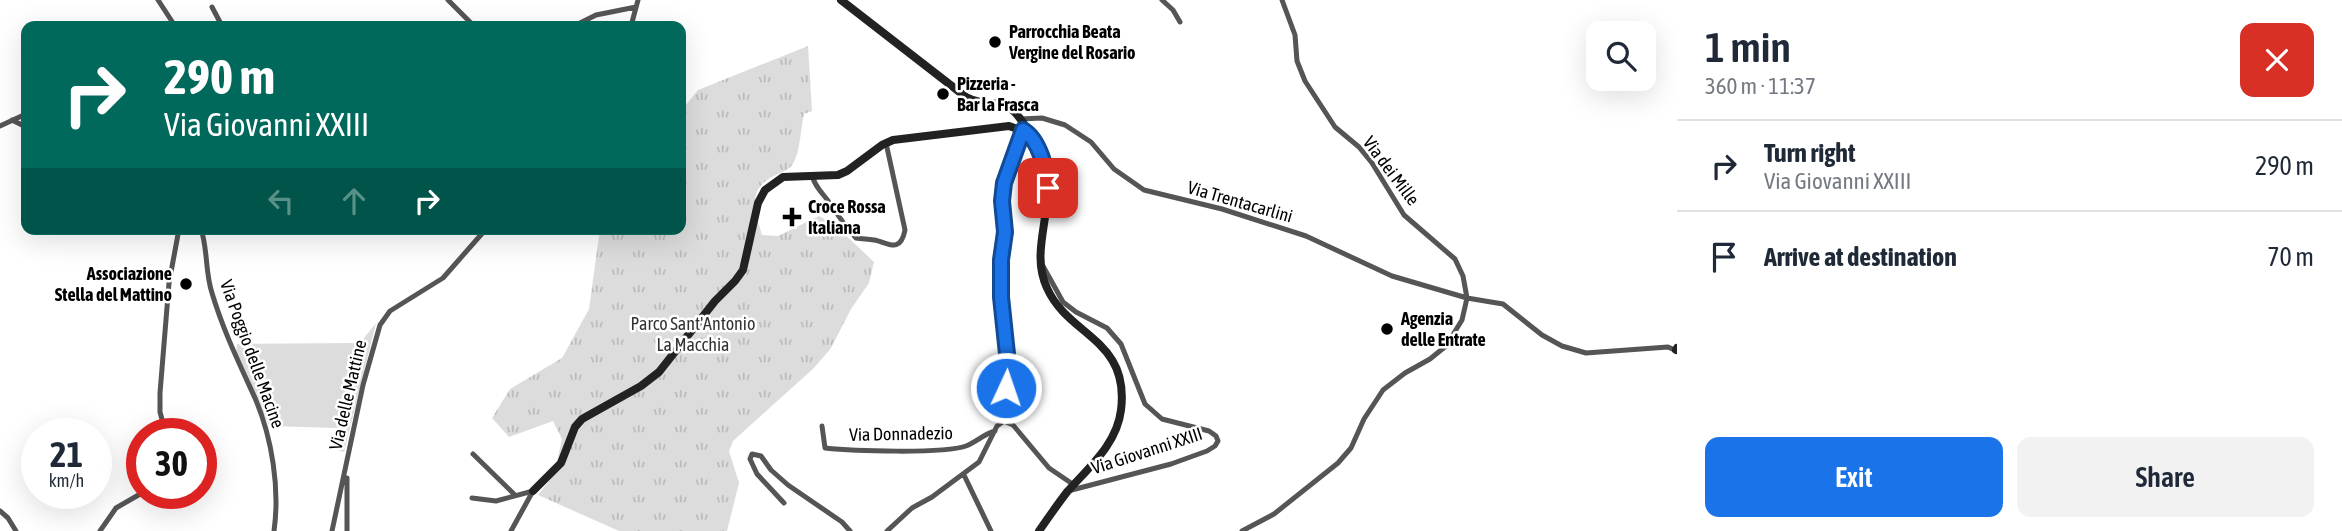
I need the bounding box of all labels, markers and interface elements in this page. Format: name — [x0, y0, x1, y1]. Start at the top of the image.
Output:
place label: Parrocchia Beata Vergine del Rosario — [1008, 21, 1136, 63]
map controls — [1586, 21, 1656, 91]
button: search — [1586, 21, 1656, 91]
text: 1 min — [1705, 23, 1791, 71]
button: close — [2240, 23, 2314, 97]
marker: Parrocchia Beata Vergine del Rosario — [987, 34, 1003, 50]
text: 290 m — [164, 48, 275, 104]
icon: right — [49, 49, 140, 140]
place label: Pizzeria - Bar la Frasca — [957, 73, 1039, 115]
text: 360 m · 11:37 — [1705, 73, 1816, 99]
marker: Pizzeria - Bar la Frasca — [935, 86, 951, 102]
text: Via Giovanni XXIII — [164, 106, 369, 143]
street label: Via dei Mille — [1359, 132, 1424, 209]
text: Turn right — [1764, 138, 1855, 168]
icon: right — [1705, 147, 1743, 185]
text: 290 m — [2255, 151, 2314, 181]
pin — [1018, 158, 1078, 218]
text: Via Giovanni XXIII — [1764, 168, 1911, 194]
icon: arrive — [1029, 169, 1067, 207]
street label: Via Trentacarlini — [1185, 176, 1295, 227]
icon: left — [262, 182, 300, 220]
icon: ahead — [335, 182, 373, 220]
icon: right — [408, 182, 446, 220]
place label: Croce Rossa Italiana — [808, 196, 886, 238]
marker: Croce Rossa Italiana — [782, 207, 802, 227]
icon: arrive — [1705, 238, 1743, 276]
text: Arrive at destination — [1764, 242, 1957, 272]
text: 70 m — [2267, 242, 2314, 272]
place label: Associazione Stella del Mattino — [55, 263, 172, 305]
marker: Associazione Stella del Mattino — [178, 276, 194, 292]
street label: Via Poggio delle Macine — [216, 277, 289, 431]
place label: Agenzia delle Entrate — [1400, 308, 1486, 350]
park label: Parco Sant'Antonio La Macchia — [631, 313, 755, 355]
marker: Agenzia delle Entrate — [1379, 321, 1395, 337]
street label: Via delle Mattine — [325, 338, 370, 452]
position arrow — [969, 351, 1043, 425]
speed limit sign: 30 — [126, 418, 217, 509]
street label: Via Donnadezio — [849, 422, 953, 445]
street label: Via Giovanni XXIII — [1089, 423, 1205, 478]
text: 21 — [50, 434, 83, 474]
button: Exit — [1705, 437, 2003, 517]
button: Share — [2017, 437, 2314, 517]
text: km/h — [49, 470, 84, 491]

